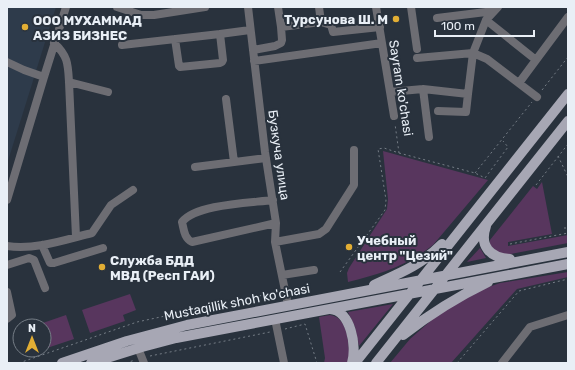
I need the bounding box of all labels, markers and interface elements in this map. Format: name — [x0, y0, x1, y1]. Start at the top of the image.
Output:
place label: Турсунова Ш. М — [284, 12, 388, 27]
scale bar — [435, 12, 534, 38]
place label: ООО МУХАММАД АЗИЗ БИЗНЕС — [33, 13, 142, 43]
marker: Турсунова Ш. М — [391, 14, 401, 24]
text: 100 m — [441, 19, 475, 33]
marker: ООО МУХАММАД АЗИЗ БИЗНЕС — [20, 22, 30, 32]
street label: Sayram ko'chasi — [386, 39, 416, 137]
street label: Бузкуча улица — [265, 109, 293, 201]
place label: Учебный центр "Цезий" — [357, 233, 453, 263]
marker: Учебный центр "Цезий" — [344, 242, 354, 252]
place label: Служба БДД МВД (Респ ГАИ) — [110, 253, 215, 283]
marker: Служба БДД МВД (Респ ГАИ) — [97, 262, 107, 272]
street label: Mustaqillik shoh ko'chasi — [163, 280, 311, 324]
north arrow — [12, 318, 52, 358]
text: N — [28, 322, 36, 335]

